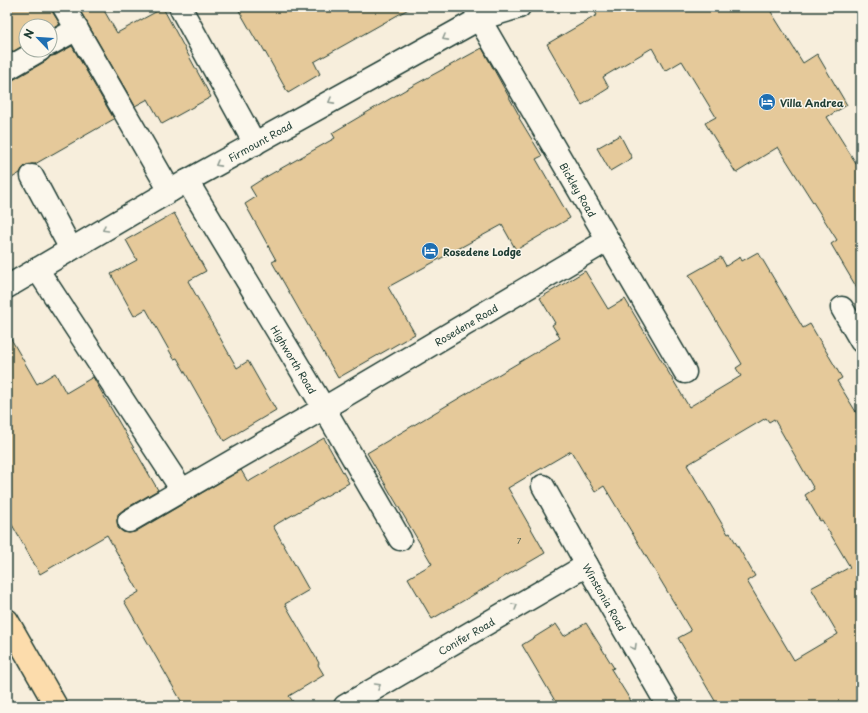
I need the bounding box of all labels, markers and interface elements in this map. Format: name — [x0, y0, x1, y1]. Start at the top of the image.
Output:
north arrow — [18, 18, 58, 58]
text: N — [19, 26, 38, 41]
one-way arrow — [442, 34, 449, 41]
hotel icon: Villa Andrea — [757, 92, 777, 112]
place label: Villa Andrea — [780, 95, 844, 110]
one-way arrow — [328, 97, 336, 104]
street label: Firmount Road — [225, 117, 295, 165]
street label: Bickley Road — [557, 159, 600, 220]
one-way arrow — [215, 160, 222, 167]
one-way arrow — [102, 225, 109, 232]
hotel icon: Rosedene Lodge — [420, 241, 440, 261]
place label: Rosedene Lodge — [443, 244, 522, 259]
street label: Rosedene Road — [431, 299, 500, 349]
street label: Highworth Road — [268, 322, 321, 396]
house number: 7 — [517, 535, 522, 547]
street label: Winstonia Road — [580, 560, 631, 633]
one-way arrow — [511, 604, 518, 611]
street label: Conifer Road — [435, 613, 497, 658]
one-way arrow — [630, 643, 637, 650]
one-way arrow — [374, 684, 381, 691]

